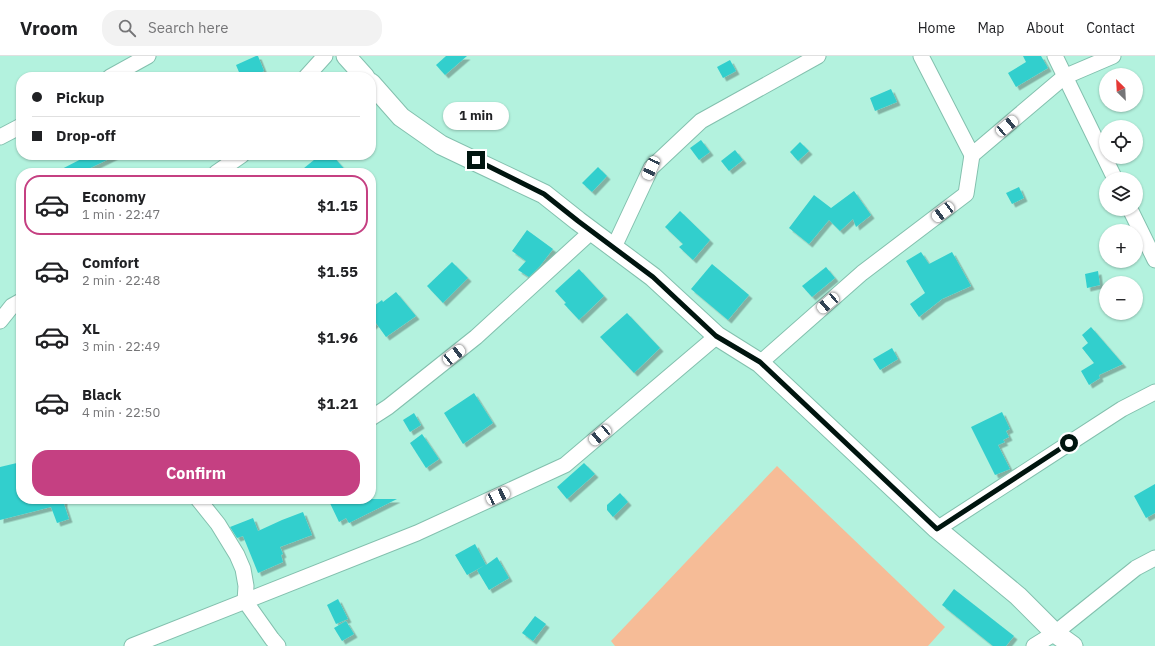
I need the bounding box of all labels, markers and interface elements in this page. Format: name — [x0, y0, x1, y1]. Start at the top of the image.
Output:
search box — [102, 10, 382, 46]
text: Vroom — [20, 16, 78, 40]
icon: search — [116, 17, 138, 39]
text: Search here — [148, 18, 228, 37]
text: Home — [918, 19, 955, 37]
text: Map — [977, 19, 1004, 37]
text: About — [1026, 19, 1064, 37]
text: Contact — [1086, 19, 1135, 37]
north arrow — [1099, 68, 1143, 112]
map controls — [1099, 68, 1143, 320]
text: Pickup — [56, 88, 104, 107]
callout: 1 min — [443, 102, 509, 130]
text: 1 min — [459, 107, 493, 124]
car — [994, 114, 1020, 138]
button: locate — [1099, 120, 1143, 164]
text: Drop-off — [56, 126, 116, 145]
route end — [467, 151, 485, 169]
car — [640, 155, 662, 181]
button: layers — [1099, 172, 1143, 216]
icon: car — [34, 187, 70, 223]
text: Economy — [82, 187, 146, 206]
text: $1.15 — [317, 196, 358, 215]
car — [930, 200, 956, 224]
text: 1 min · 22:47 — [82, 206, 160, 223]
button: + — [1099, 224, 1143, 268]
icon: car — [34, 253, 70, 289]
text: Comfort — [82, 253, 139, 272]
text: $1.55 — [317, 262, 358, 281]
text: 2 min · 22:48 — [82, 272, 160, 289]
button: − — [1099, 276, 1143, 320]
car — [815, 291, 841, 315]
icon: car — [34, 319, 70, 355]
text: XL — [82, 319, 100, 338]
text: $1.96 — [317, 328, 358, 347]
text: 3 min · 22:49 — [82, 338, 160, 355]
car — [441, 343, 467, 367]
icon: car — [34, 385, 70, 421]
text: Black — [82, 385, 122, 404]
text: $1.21 — [317, 394, 358, 413]
text: 4 min · 22:50 — [82, 404, 160, 421]
car — [587, 423, 613, 447]
route start — [1060, 434, 1078, 452]
button: Confirm — [32, 450, 360, 496]
car — [485, 485, 511, 507]

